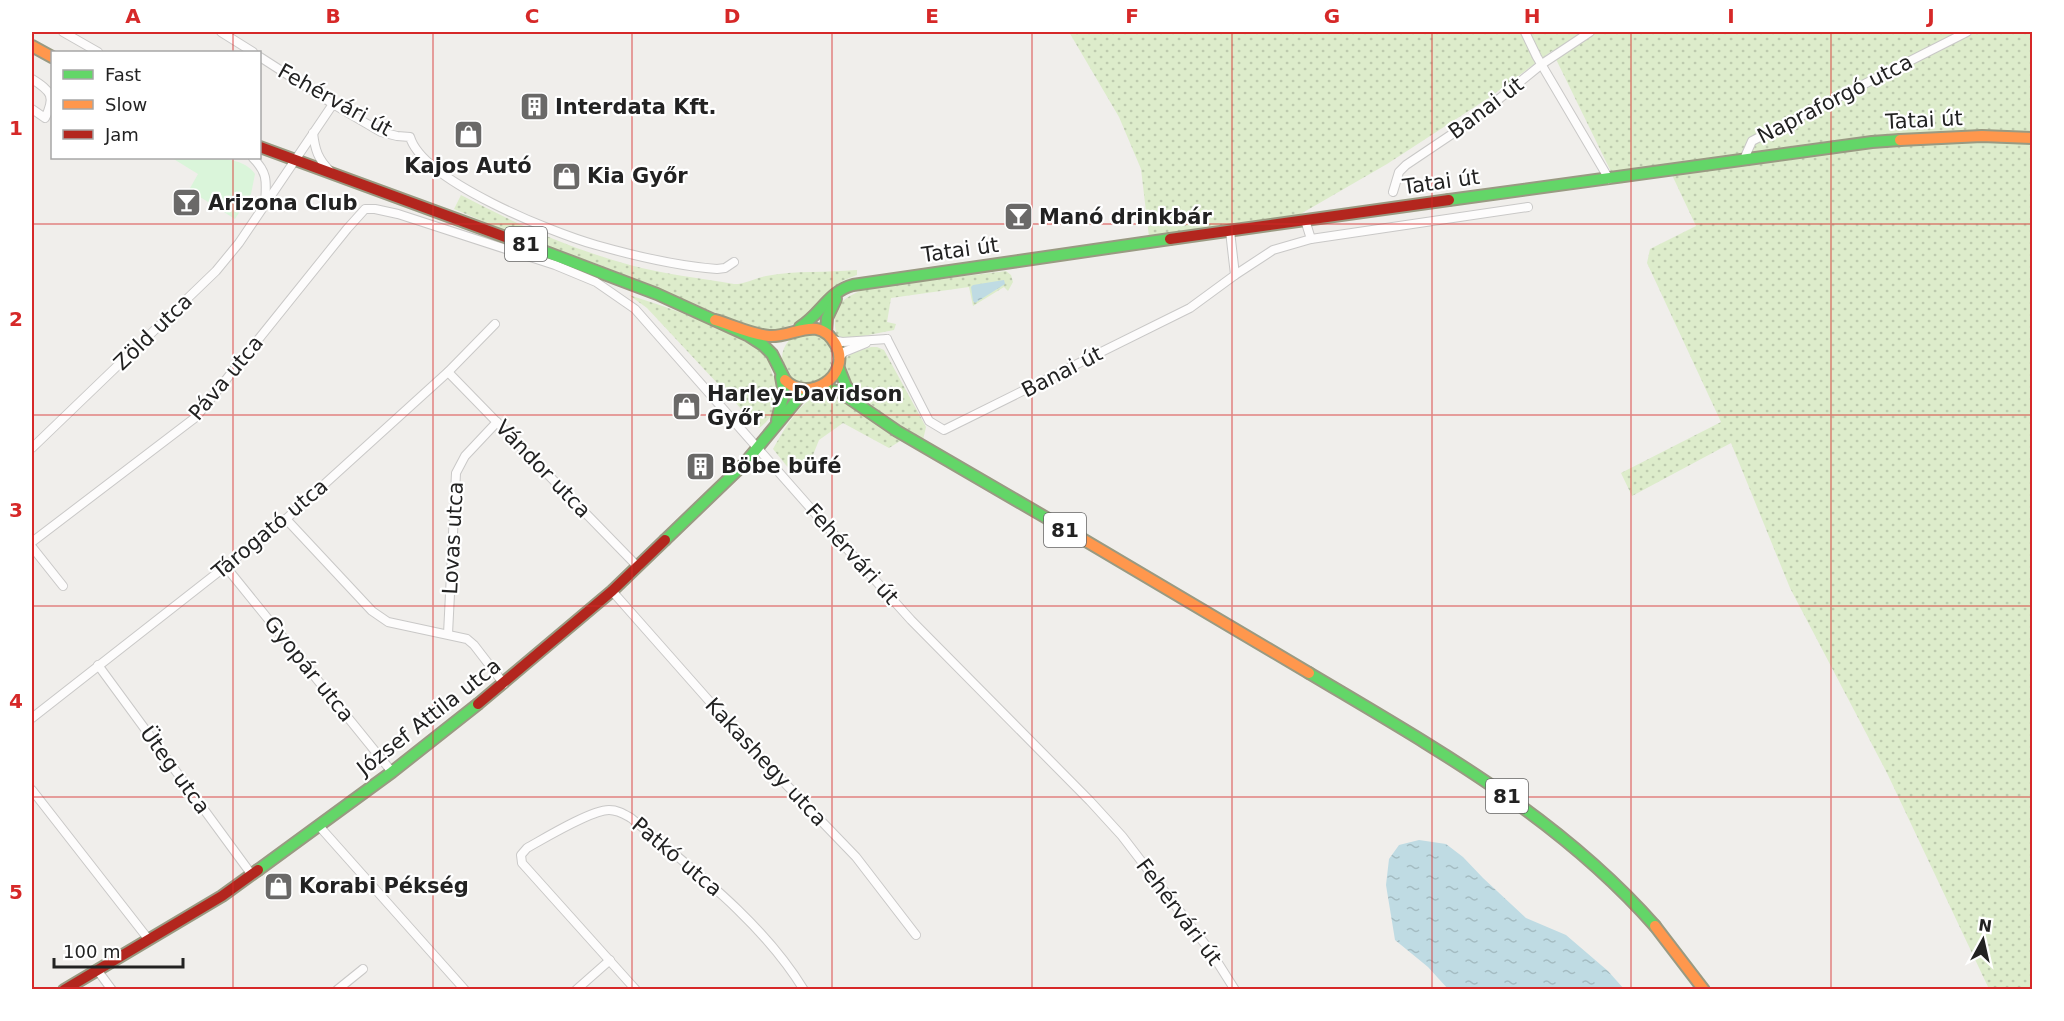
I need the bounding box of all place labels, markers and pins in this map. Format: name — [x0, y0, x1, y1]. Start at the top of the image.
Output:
building icon: Interdata Kft. — [518, 91, 550, 123]
place label: Interdata Kft. — [555, 95, 717, 119]
shop icon: Kajos Autó — [452, 119, 484, 151]
place label: Kajos Autó — [404, 154, 532, 178]
shop icon: Kia Győr — [550, 160, 582, 192]
place label: Kia Győr — [587, 164, 688, 188]
bar icon: Arizona Club — [171, 187, 203, 219]
place label: Arizona Club — [208, 191, 357, 215]
bar icon: Manó drinkbár — [1002, 201, 1034, 233]
place label: Manó drinkbár — [1039, 205, 1212, 229]
place label: Harley-Davidson Győr — [707, 382, 902, 430]
shop icon: Harley-Davidson Győr — [670, 390, 702, 422]
building icon: Böbe büfé — [684, 450, 716, 482]
place label: Böbe büfé — [721, 454, 841, 478]
shop icon: Korabi Pékség — [262, 870, 294, 902]
place label: Korabi Pékség — [299, 874, 469, 898]

